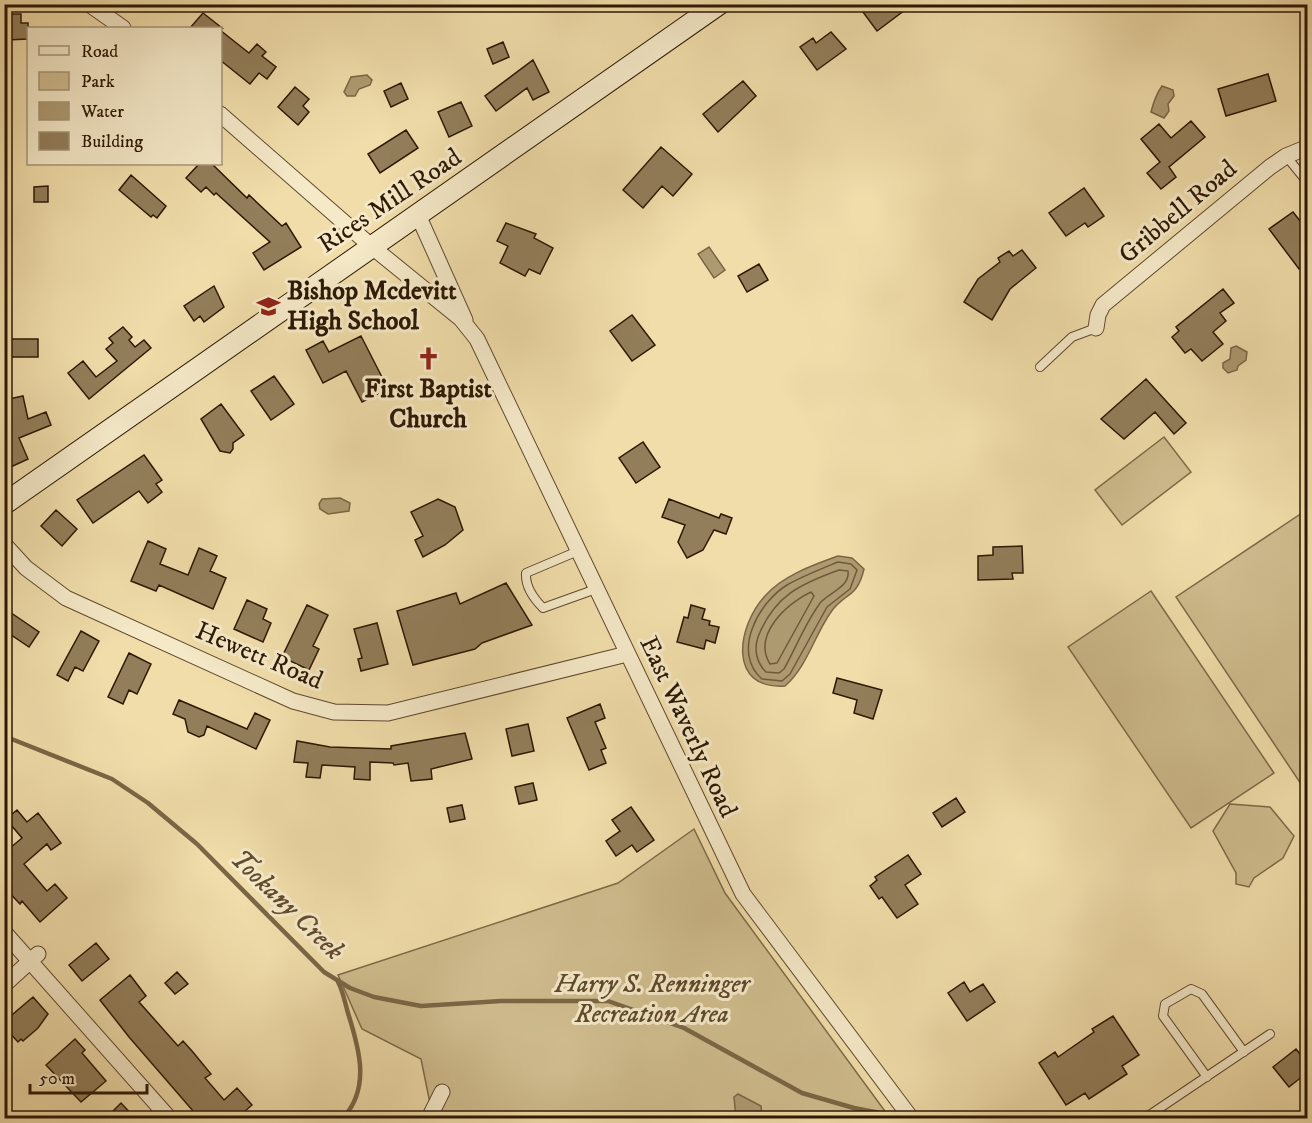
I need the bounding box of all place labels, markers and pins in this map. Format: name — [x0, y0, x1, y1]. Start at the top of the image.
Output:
place label: Bishop Mcdevitt High School — [287, 275, 457, 338]
school or university icon: Bishop Mcdevitt High School — [256, 293, 282, 319]
church icon: First Baptist Church — [415, 345, 441, 371]
place label: First Baptist Church — [364, 373, 492, 436]

